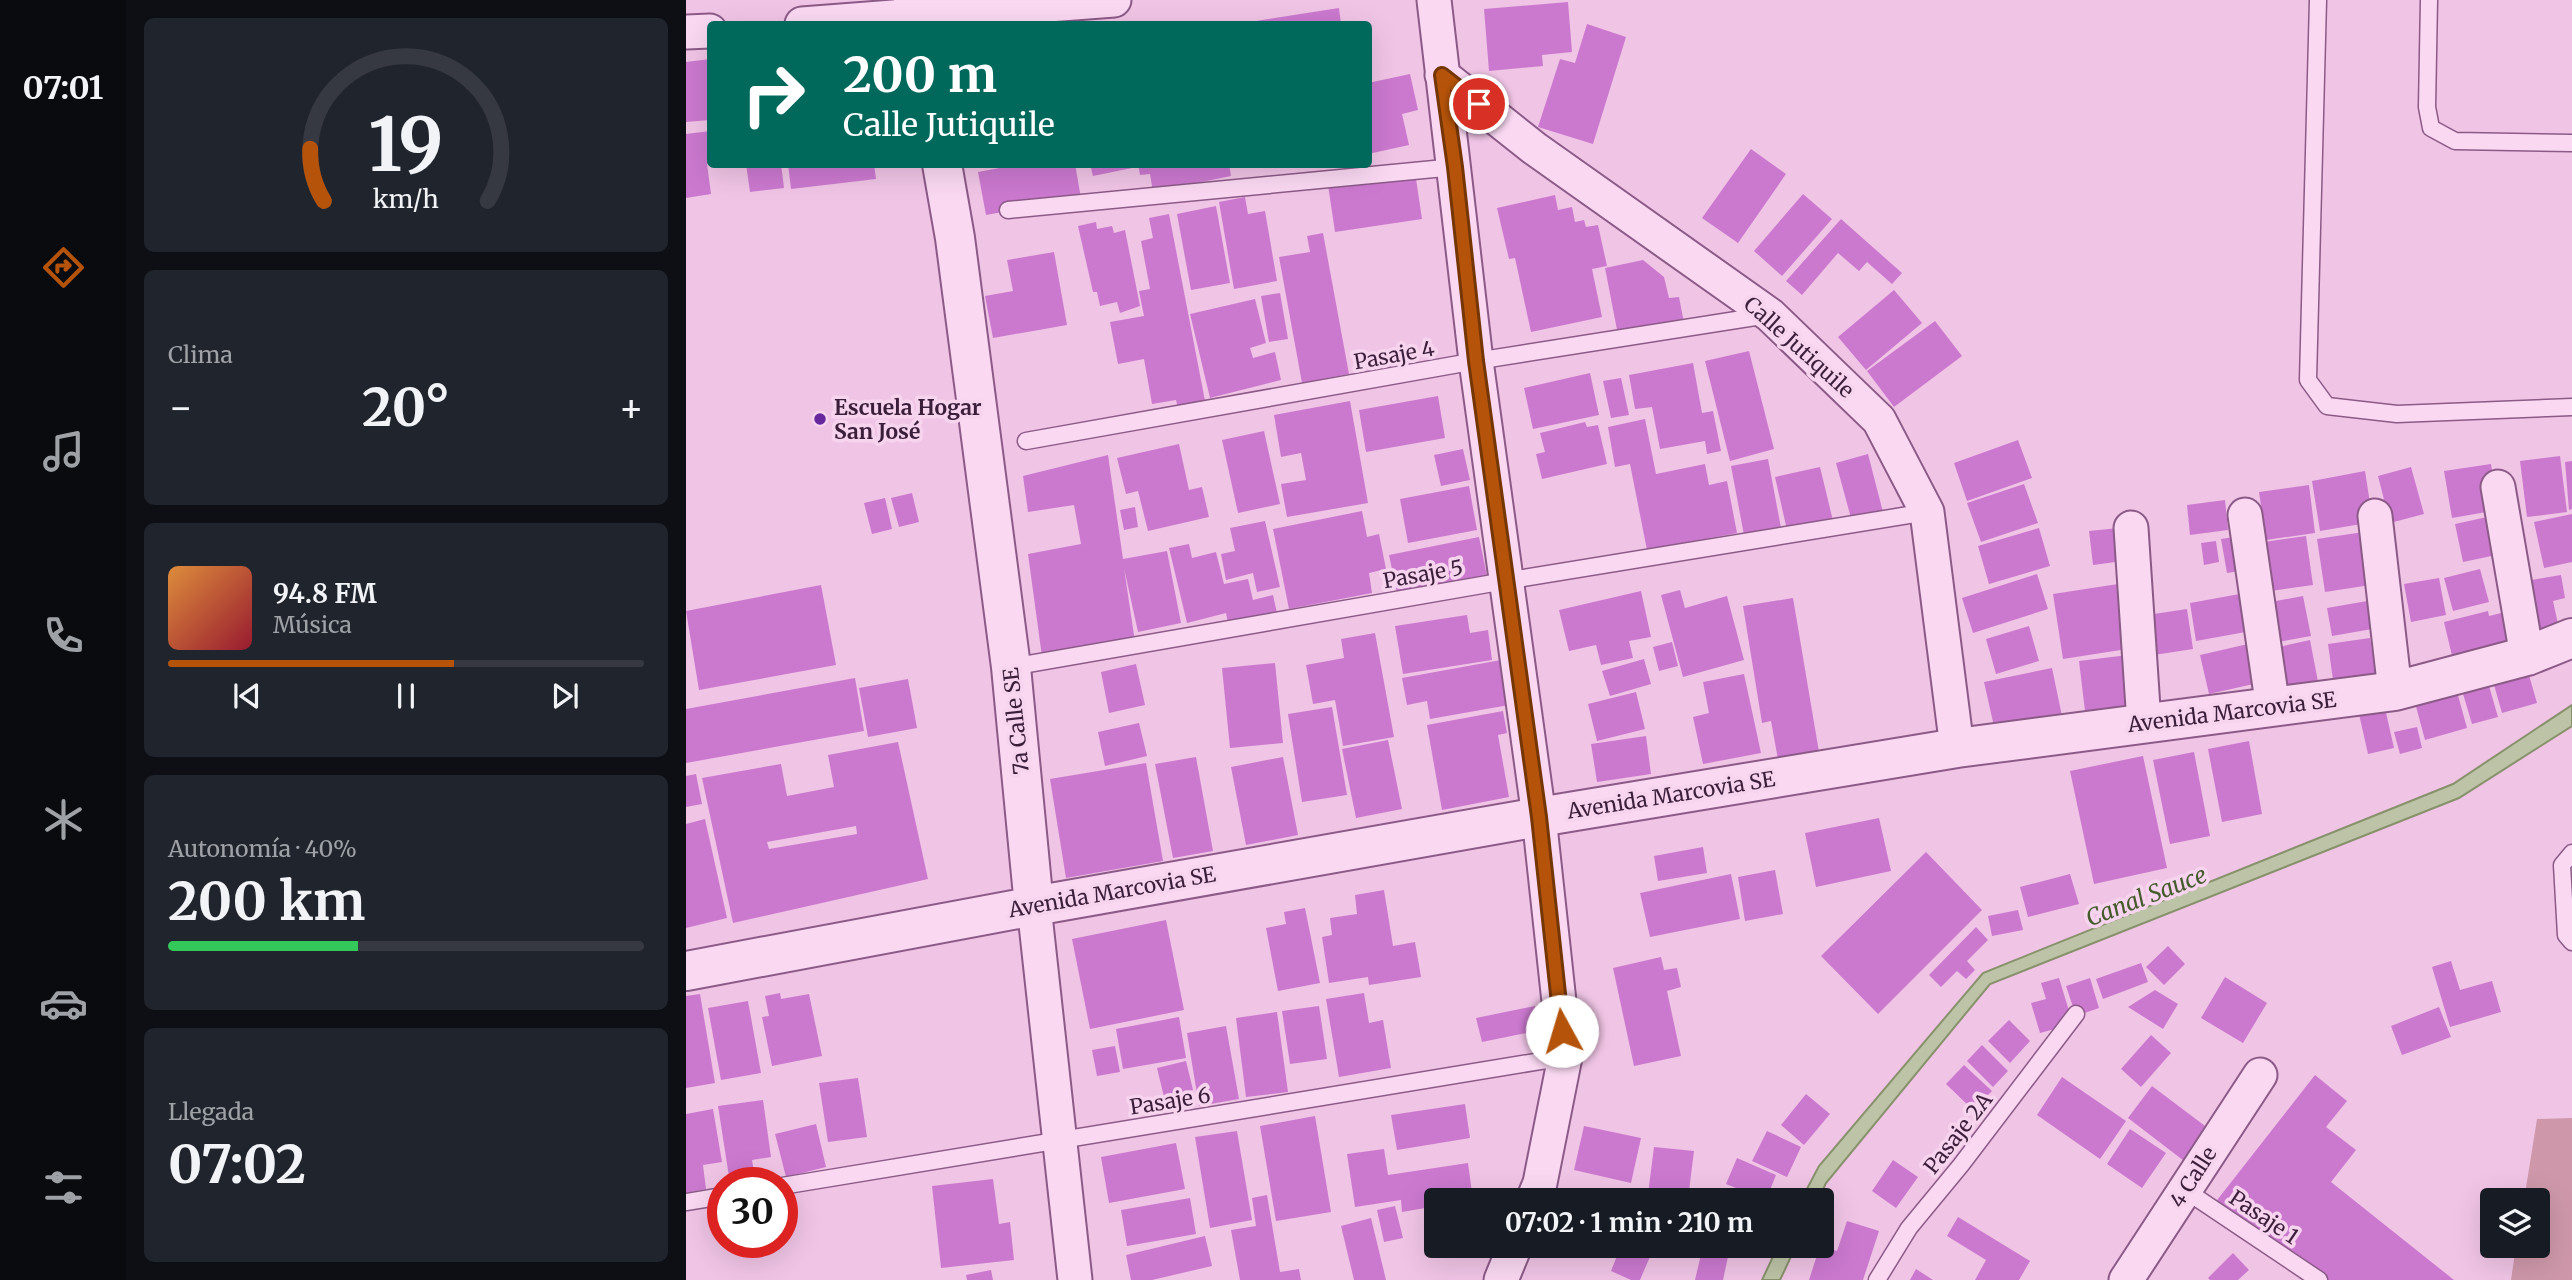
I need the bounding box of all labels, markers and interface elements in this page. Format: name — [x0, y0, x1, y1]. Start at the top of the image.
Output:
text: 200 m — [843, 44, 997, 105]
icon: right — [728, 49, 819, 140]
text: 07:01 — [23, 68, 103, 108]
pin — [1449, 74, 1509, 134]
icon: arrive — [1460, 85, 1498, 123]
text: 19 — [368, 100, 444, 192]
text: Calle Jutiquile — [843, 105, 1055, 145]
text: km/h — [373, 183, 439, 215]
icon: directions — [39, 243, 88, 292]
street label: Calle Jutiquile — [1738, 290, 1860, 404]
street label: Pasaje 4 — [1352, 335, 1437, 375]
text: Clima — [168, 340, 233, 369]
text: 20° — [362, 375, 450, 440]
text: − — [168, 384, 193, 431]
text: + — [619, 384, 644, 431]
place label: Escuela Hogar San José — [834, 394, 982, 445]
marker: Escuela Hogar San José — [812, 411, 828, 427]
icon: music — [39, 427, 88, 476]
street label: Pasaje 5 — [1381, 554, 1465, 594]
text: 94.8 FM — [273, 577, 377, 610]
text: Música — [273, 610, 352, 639]
icon: phone — [39, 611, 88, 660]
street label: 7a Calle SE — [997, 666, 1035, 776]
icon: previous — [228, 677, 266, 715]
icon: pause — [387, 677, 425, 715]
icon: next — [546, 677, 584, 715]
street label: Avenida Marcovia SE — [2125, 686, 2338, 738]
street label: Avenida Marcovia SE — [1564, 765, 1777, 825]
icon: climate — [39, 795, 88, 844]
text: Autonomía · 40% — [168, 834, 357, 863]
street label: Avenida Marcovia SE — [1005, 860, 1218, 924]
water label: Canal Sauce — [2081, 860, 2211, 932]
text: 200 km — [168, 869, 365, 934]
icon: car — [39, 979, 88, 1028]
position arrow — [1525, 994, 1599, 1068]
street label: Pasaje 6 — [1128, 1081, 1212, 1121]
street label: Pasaje 2A — [1918, 1087, 1998, 1179]
text: Llegada — [168, 1097, 254, 1126]
text: 07:02 — [168, 1132, 306, 1197]
street label: 4 Calle — [2163, 1141, 2223, 1213]
icon: filters — [39, 1163, 88, 1212]
speed limit sign: 30 — [707, 1167, 798, 1258]
street label: Pasaje 1 — [2224, 1184, 2304, 1250]
map controls — [2480, 1188, 2550, 1258]
button: layers — [2480, 1188, 2550, 1258]
text: 07:02 · 1 min · 210 m — [1505, 1206, 1753, 1239]

